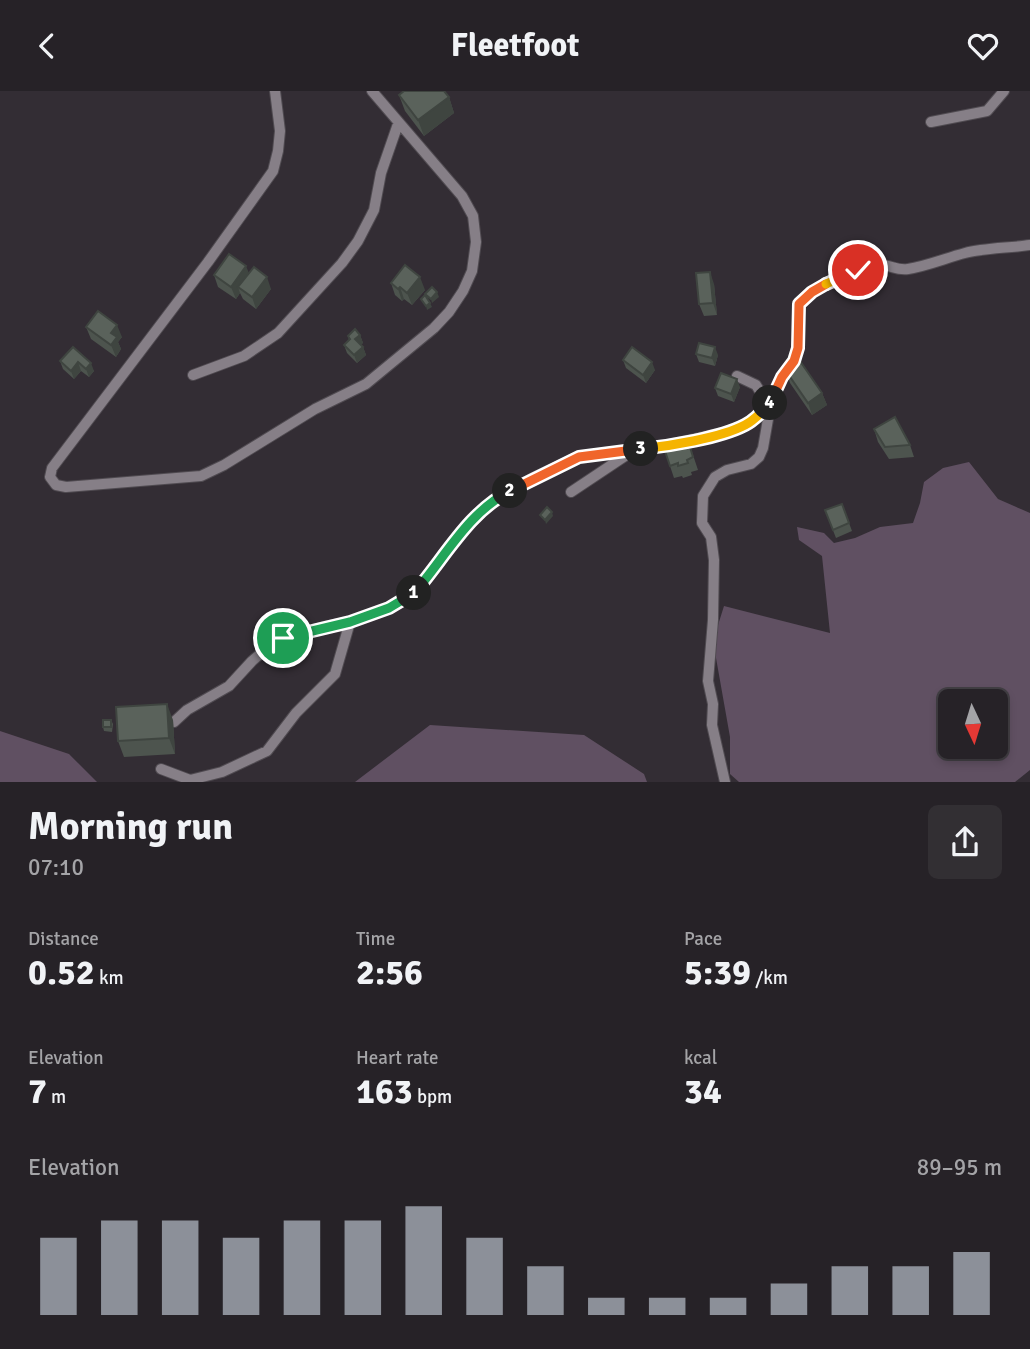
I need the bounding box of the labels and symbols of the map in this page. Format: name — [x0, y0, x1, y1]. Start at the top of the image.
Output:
pin — [828, 240, 888, 300]
pin: 4 — [752, 385, 788, 421]
pin: 3 — [624, 431, 658, 467]
pin: 2 — [492, 473, 528, 509]
pin: 1 — [396, 575, 432, 611]
pin — [253, 608, 313, 668]
north arrow — [938, 689, 1008, 759]

